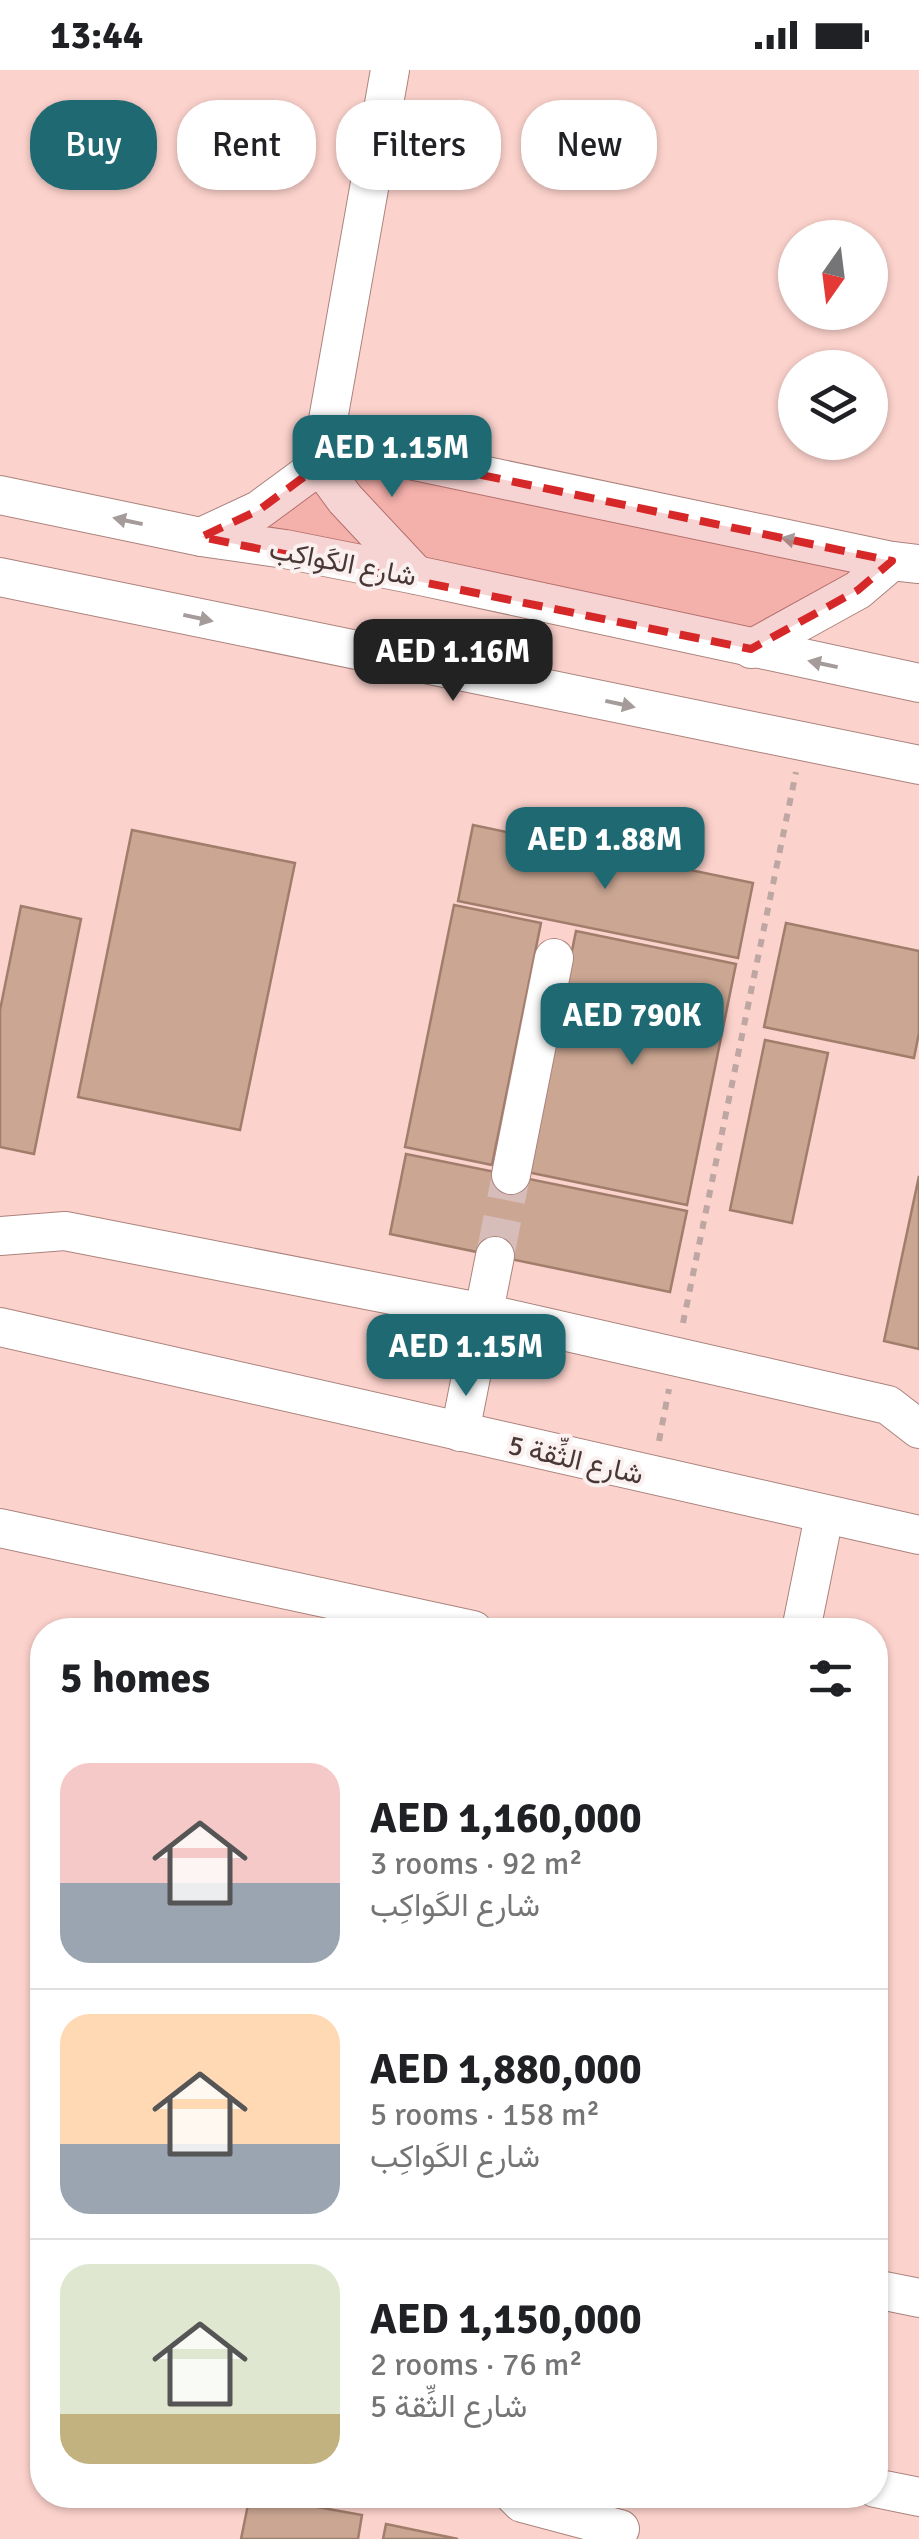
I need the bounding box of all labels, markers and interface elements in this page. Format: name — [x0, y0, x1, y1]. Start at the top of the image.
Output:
text: 13:44 — [50, 12, 143, 59]
chip: Buy — [30, 100, 157, 190]
chip: Rent — [177, 100, 316, 190]
chip: Filters — [336, 100, 501, 190]
chip: New — [521, 100, 657, 190]
north arrow — [778, 220, 888, 330]
map controls — [778, 220, 888, 460]
button: layers — [778, 350, 888, 460]
pin: AED 1.15M — [278, 415, 506, 500]
text: AED 1.15M — [315, 428, 469, 467]
one-way arrow — [112, 513, 143, 529]
street label: شارع الكَواكِب — [266, 532, 419, 595]
one-way arrow — [780, 533, 811, 549]
one-way arrow — [183, 610, 214, 626]
pin: AED 1.16M — [339, 619, 567, 704]
text: AED 1.16M — [376, 632, 530, 671]
one-way arrow — [808, 655, 839, 671]
one-way arrow — [605, 696, 636, 712]
pin: AED 1.88M — [491, 807, 719, 892]
text: AED 1.88M — [528, 820, 682, 859]
pin: AED 790K — [529, 983, 735, 1068]
text: AED 790K — [563, 996, 701, 1035]
pin: AED 1.15M — [352, 1314, 580, 1399]
text: AED 1.15M — [389, 1327, 543, 1366]
street label: شارع الثِّقة 5 — [505, 1425, 647, 1493]
icon: filters — [803, 1651, 858, 1706]
text: 5 homes — [60, 1653, 210, 1704]
text: AED 1,160,000 — [370, 1793, 642, 1844]
icon: home — [140, 1803, 260, 1923]
text: 3 rooms · 92 m² — [370, 1844, 583, 1883]
text: شارع الكَواكِب — [370, 1886, 540, 1925]
text: AED 1,880,000 — [370, 2044, 642, 2095]
icon: home — [140, 2054, 260, 2174]
text: 5 rooms · 158 m² — [370, 2095, 600, 2134]
text: شارع الكَواكِب — [370, 2137, 540, 2176]
text: AED 1,150,000 — [370, 2294, 642, 2345]
icon: home — [140, 2304, 260, 2424]
text: 2 rooms · 76 m² — [370, 2345, 583, 2384]
text: شارع الثِّقة 5 — [370, 2387, 527, 2426]

